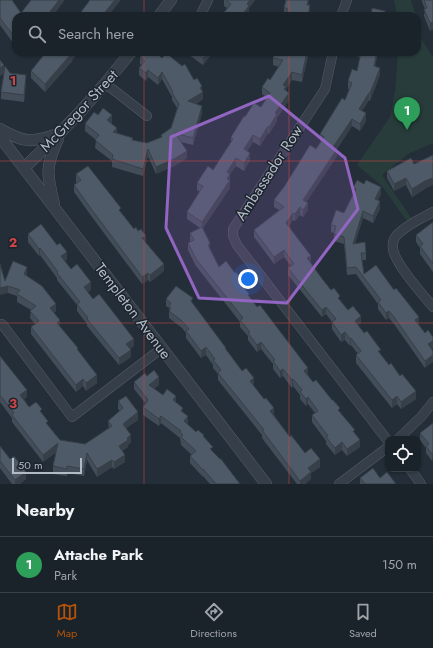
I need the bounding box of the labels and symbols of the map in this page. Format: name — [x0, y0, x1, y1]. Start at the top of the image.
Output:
street label: McGregor Street — [35, 65, 123, 157]
text: 1 — [10, 71, 16, 90]
pin: 1 — [394, 97, 420, 130]
street label: Ambassador Row — [230, 120, 309, 225]
text: 2 — [9, 233, 17, 252]
street label: Templeton Avenue — [89, 258, 177, 364]
your location — [238, 269, 258, 289]
text: 3 — [9, 394, 17, 413]
scale bar — [12, 456, 82, 475]

